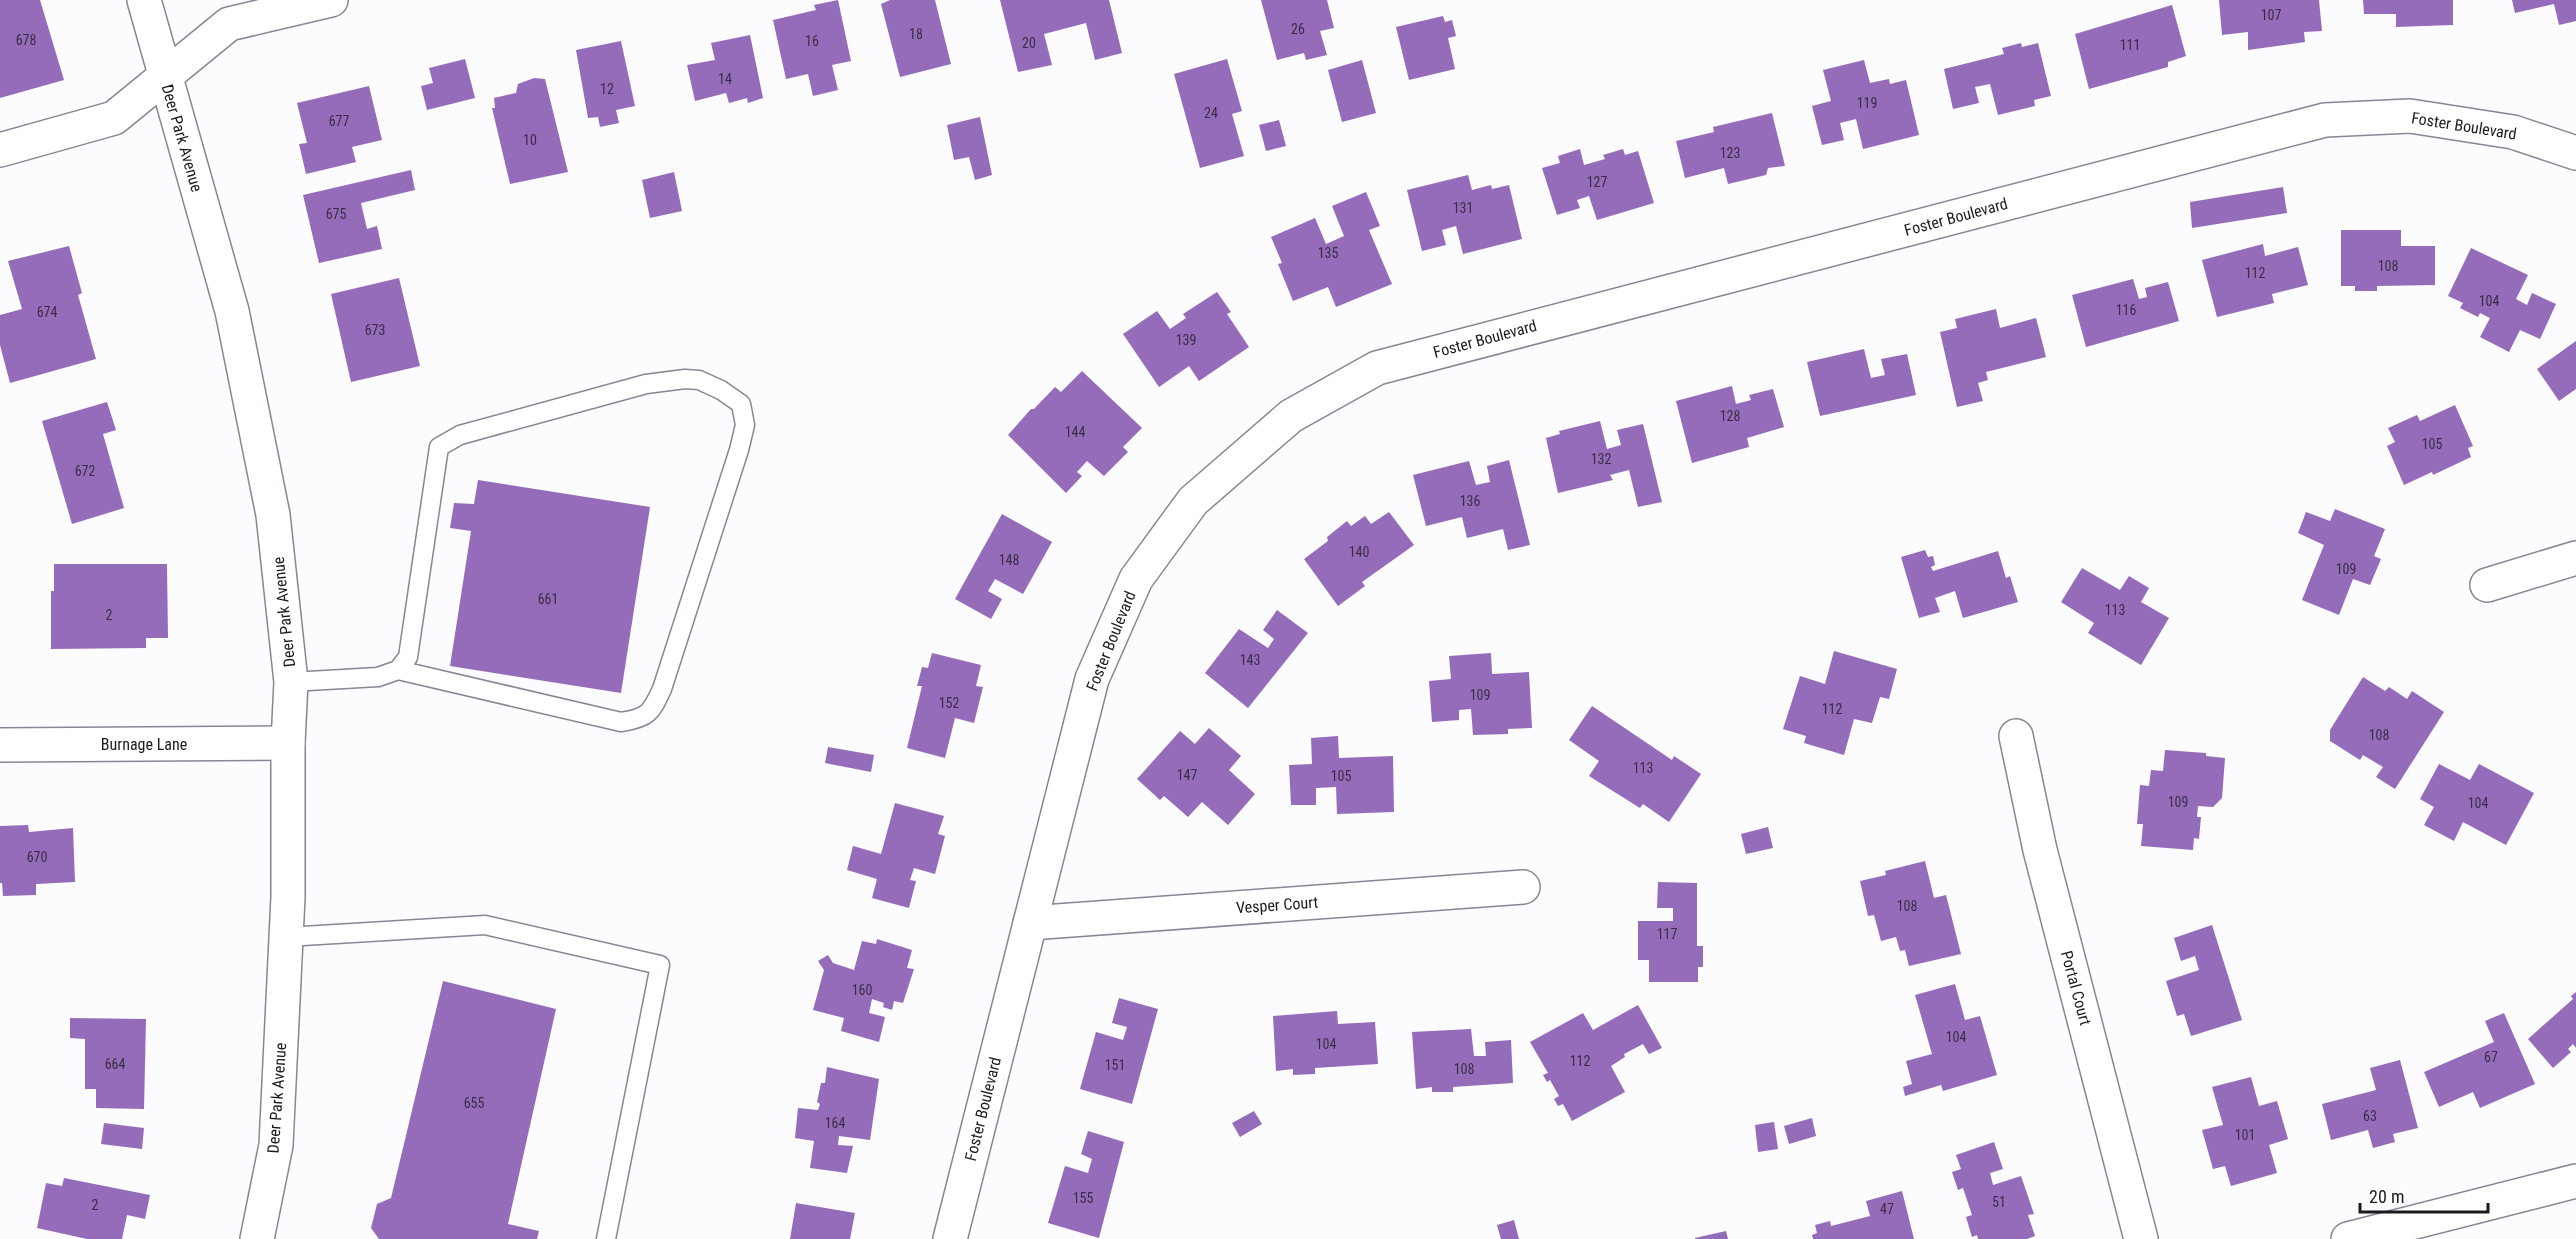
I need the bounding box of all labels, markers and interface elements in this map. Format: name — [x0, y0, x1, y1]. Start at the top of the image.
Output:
house number: 107 — [2261, 7, 2281, 23]
house number: 26 — [1291, 21, 1305, 37]
house number: 18 — [909, 26, 923, 42]
house number: 678 — [16, 32, 36, 48]
house number: 16 — [805, 33, 819, 49]
house number: 20 — [1022, 35, 1036, 51]
house number: 111 — [2120, 37, 2140, 53]
house number: 14 — [718, 71, 732, 87]
house number: 12 — [600, 81, 614, 97]
street label: Deer Park Avenue — [158, 82, 206, 194]
house number: 119 — [1857, 95, 1877, 111]
house number: 24 — [1204, 105, 1218, 121]
street label: Foster Boulevard — [2410, 108, 2518, 144]
house number: 677 — [329, 113, 349, 129]
house number: 10 — [523, 132, 537, 148]
house number: 123 — [1720, 145, 1740, 161]
house number: 127 — [1587, 174, 1607, 190]
street label: Foster Boulevard — [1902, 194, 2010, 240]
house number: 131 — [1453, 200, 1473, 216]
house number: 675 — [326, 206, 346, 222]
house number: 135 — [1318, 245, 1338, 261]
house number: 108 — [2378, 258, 2398, 274]
house number: 112 — [2245, 265, 2265, 281]
house number: 104 — [2479, 293, 2499, 309]
house number: 116 — [2116, 302, 2136, 318]
house number: 674 — [37, 304, 57, 320]
street label: Foster Boulevard — [1431, 316, 1539, 362]
house number: 673 — [365, 322, 385, 338]
house number: 139 — [1176, 332, 1196, 348]
house number: 128 — [1720, 408, 1740, 424]
house number: 144 — [1065, 424, 1085, 440]
house number: 105 — [2422, 436, 2442, 452]
house number: 132 — [1591, 451, 1611, 467]
house number: 672 — [75, 463, 95, 479]
house number: 136 — [1460, 493, 1480, 509]
house number: 140 — [1349, 544, 1369, 560]
house number: 148 — [999, 552, 1019, 568]
street label: Deer Park Avenue — [269, 556, 299, 668]
house number: 109 — [2336, 561, 2356, 577]
street label: Foster Boulevard — [1082, 588, 1140, 694]
house number: 661 — [538, 591, 558, 607]
house number: 113 — [2105, 602, 2125, 618]
house number: 2 — [106, 607, 113, 623]
house number: 143 — [1240, 652, 1260, 668]
house number: 109 — [1470, 687, 1490, 703]
house number: 152 — [939, 695, 959, 711]
house number: 112 — [1822, 701, 1842, 717]
house number: 108 — [2369, 727, 2389, 743]
street label: Burnage Lane — [101, 735, 187, 754]
house number: 113 — [1633, 760, 1653, 776]
house number: 147 — [1177, 767, 1197, 783]
house number: 105 — [1331, 768, 1351, 784]
house number: 109 — [2168, 794, 2188, 810]
house number: 104 — [2468, 795, 2488, 811]
house number: 670 — [27, 849, 47, 865]
street label: Vesper Court — [1235, 893, 1319, 917]
house number: 108 — [1897, 898, 1917, 914]
house number: 117 — [1657, 926, 1677, 942]
street label: Portal Court — [2057, 949, 2095, 1028]
house number: 160 — [852, 982, 872, 998]
house number: 104 — [1946, 1029, 1966, 1045]
house number: 104 — [1316, 1036, 1336, 1052]
street label: Deer Park Avenue — [264, 1042, 290, 1154]
house number: 67 — [2484, 1049, 2498, 1065]
house number: 112 — [1570, 1053, 1590, 1069]
street label: Foster Boulevard — [961, 1055, 1005, 1163]
house number: 664 — [105, 1056, 125, 1072]
house number: 151 — [1105, 1057, 1125, 1073]
house number: 108 — [1454, 1061, 1474, 1077]
house number: 655 — [464, 1095, 484, 1111]
house number: 63 — [2363, 1108, 2377, 1124]
house number: 164 — [825, 1115, 845, 1131]
house number: 101 — [2235, 1127, 2255, 1143]
scale bar — [2360, 1176, 2488, 1214]
text: 20 m — [2369, 1186, 2404, 1207]
house number: 155 — [1073, 1190, 1093, 1206]
house number: 51 — [1992, 1194, 2006, 1210]
house number: 2 — [92, 1197, 99, 1213]
house number: 47 — [1880, 1201, 1894, 1217]

